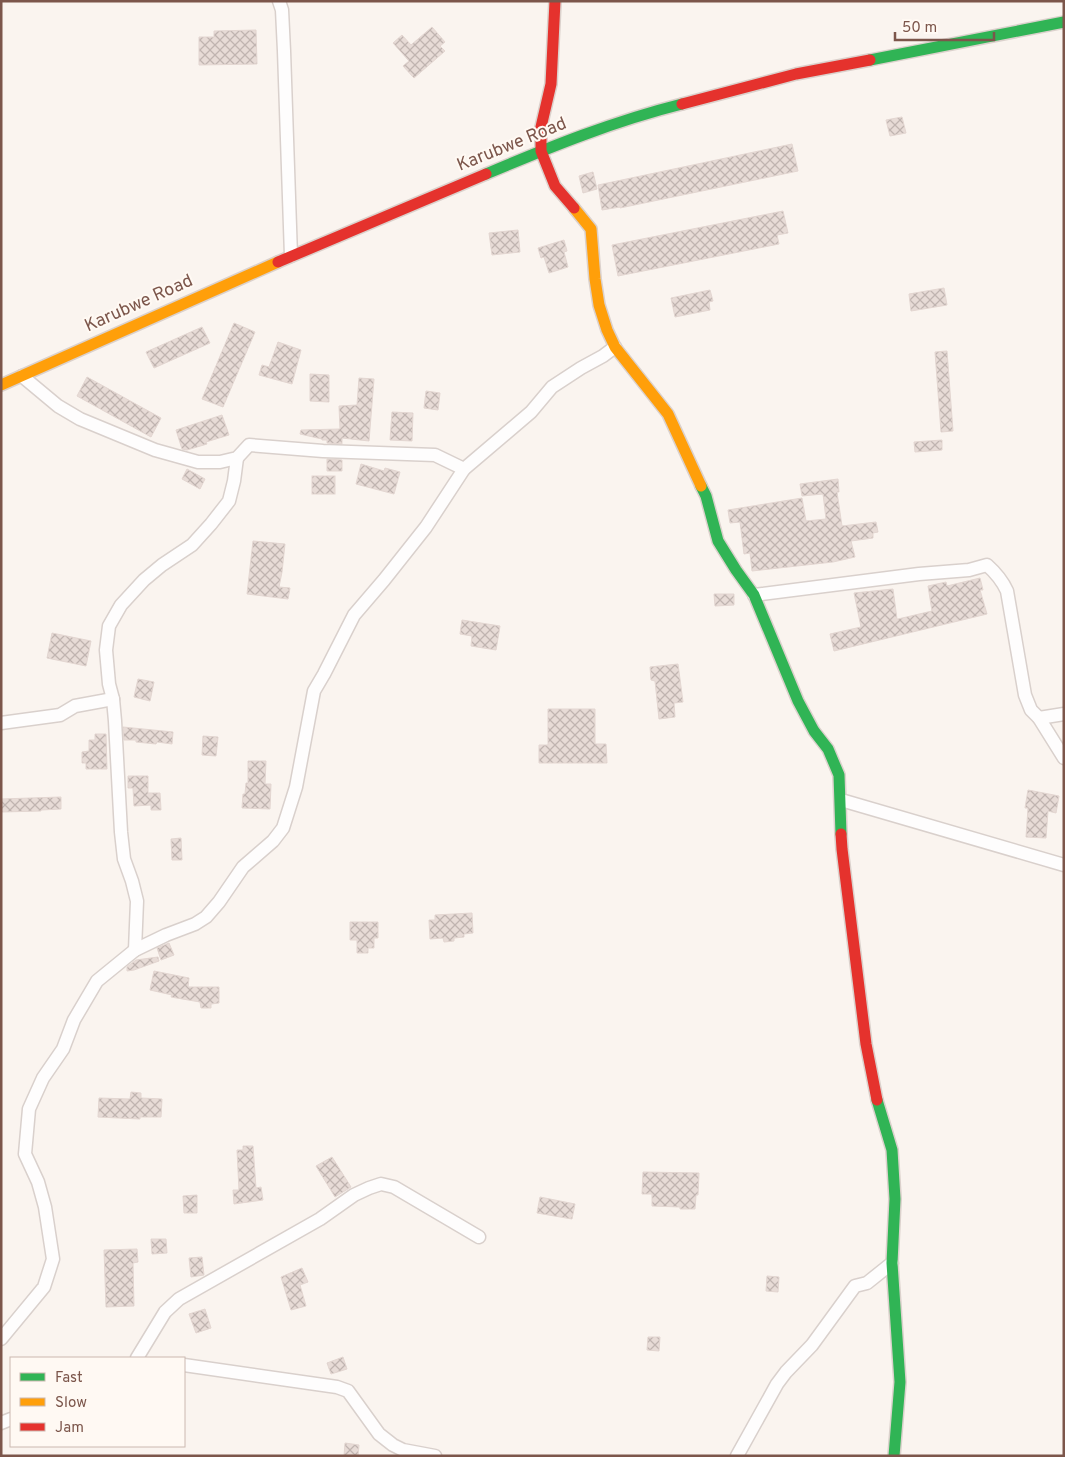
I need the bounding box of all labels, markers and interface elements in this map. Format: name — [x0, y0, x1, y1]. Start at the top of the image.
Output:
scale bar — [895, 10, 994, 42]
text: 50 m — [902, 19, 937, 38]
street label: Karubwe Road — [454, 113, 570, 177]
street label: Karubwe Road — [81, 270, 197, 338]
legend — [10, 1357, 185, 1447]
text: Fast — [55, 1369, 83, 1388]
text: Slow — [55, 1394, 87, 1413]
text: Jam — [55, 1419, 84, 1438]

